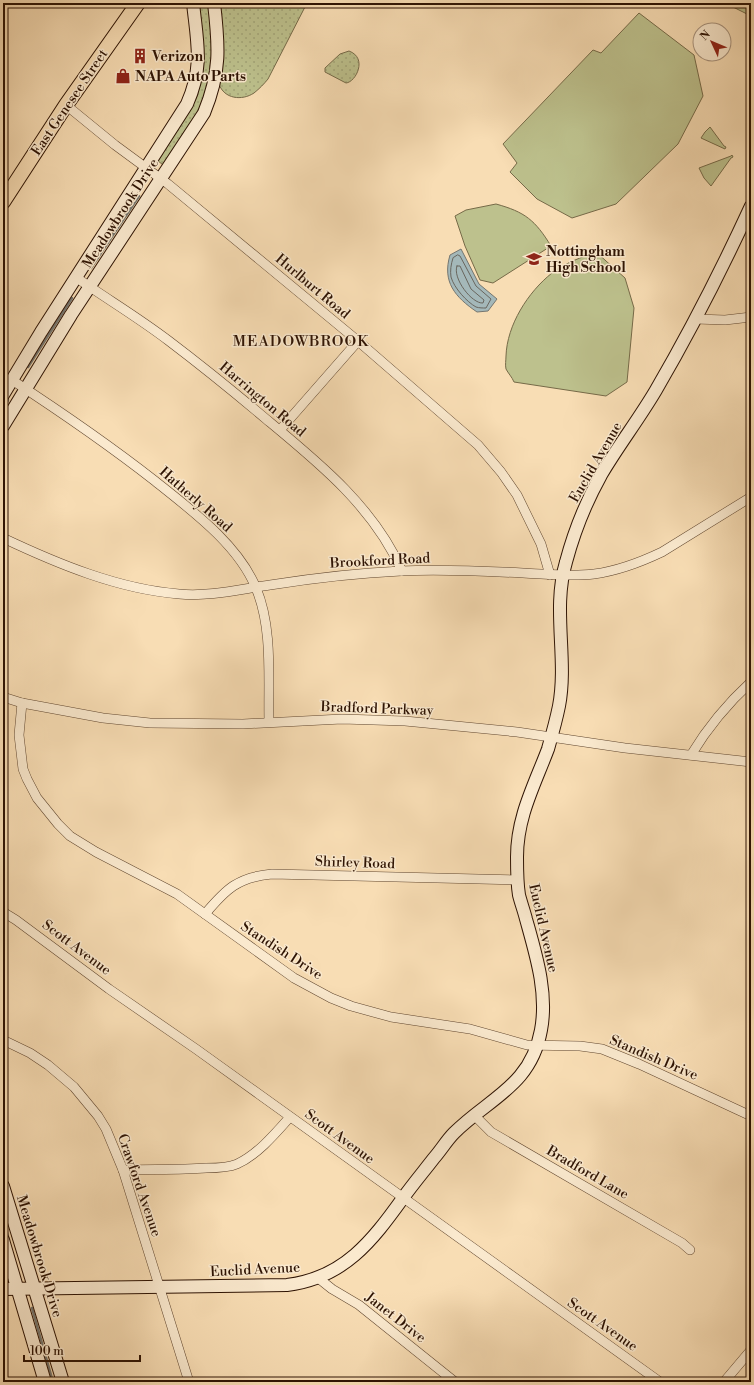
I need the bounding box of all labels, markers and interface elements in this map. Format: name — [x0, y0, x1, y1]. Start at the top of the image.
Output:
north arrow — [692, 22, 732, 62]
text: N — [697, 28, 714, 44]
street label: East Genesee Street — [27, 46, 112, 159]
building icon: Verizon — [131, 47, 149, 65]
place label: Verizon — [151, 48, 203, 66]
shop icon: NAPA Auto Parts — [114, 67, 132, 85]
place label: NAPA Auto Parts — [135, 68, 246, 86]
street label: Meadowbrook Drive — [79, 155, 163, 272]
place label: Nottingham High School — [546, 243, 626, 277]
street label: Hurlburt Road — [271, 250, 353, 323]
school or university icon: Nottingham High School — [525, 250, 543, 268]
district label: MEADOWBROOK — [233, 332, 369, 351]
street label: Harrington Road — [215, 358, 309, 441]
street label: Euclid Avenue — [565, 419, 626, 506]
street label: Hatherly Road — [155, 463, 236, 536]
street label: Brookford Road — [328, 549, 431, 573]
street label: Bradford Parkway — [319, 698, 434, 720]
street label: Shirley Road — [315, 853, 395, 873]
street label: Euclid Avenue — [524, 882, 562, 974]
street label: Scott Avenue — [38, 916, 114, 980]
street label: Standish Drive — [237, 918, 326, 984]
street label: Standish Drive — [607, 1031, 700, 1085]
street label: Scott Avenue — [301, 1105, 378, 1168]
street label: Crawford Avenue — [113, 1131, 165, 1239]
street label: Bradford Lane — [542, 1142, 632, 1204]
street label: Meadowbrook Drive — [12, 1193, 66, 1320]
street label: Euclid Avenue — [209, 1259, 301, 1281]
street label: Janet Drive — [361, 1288, 429, 1347]
street label: Scott Avenue — [564, 1294, 641, 1356]
scale bar — [24, 1337, 140, 1363]
text: 100 m — [30, 1344, 64, 1359]

